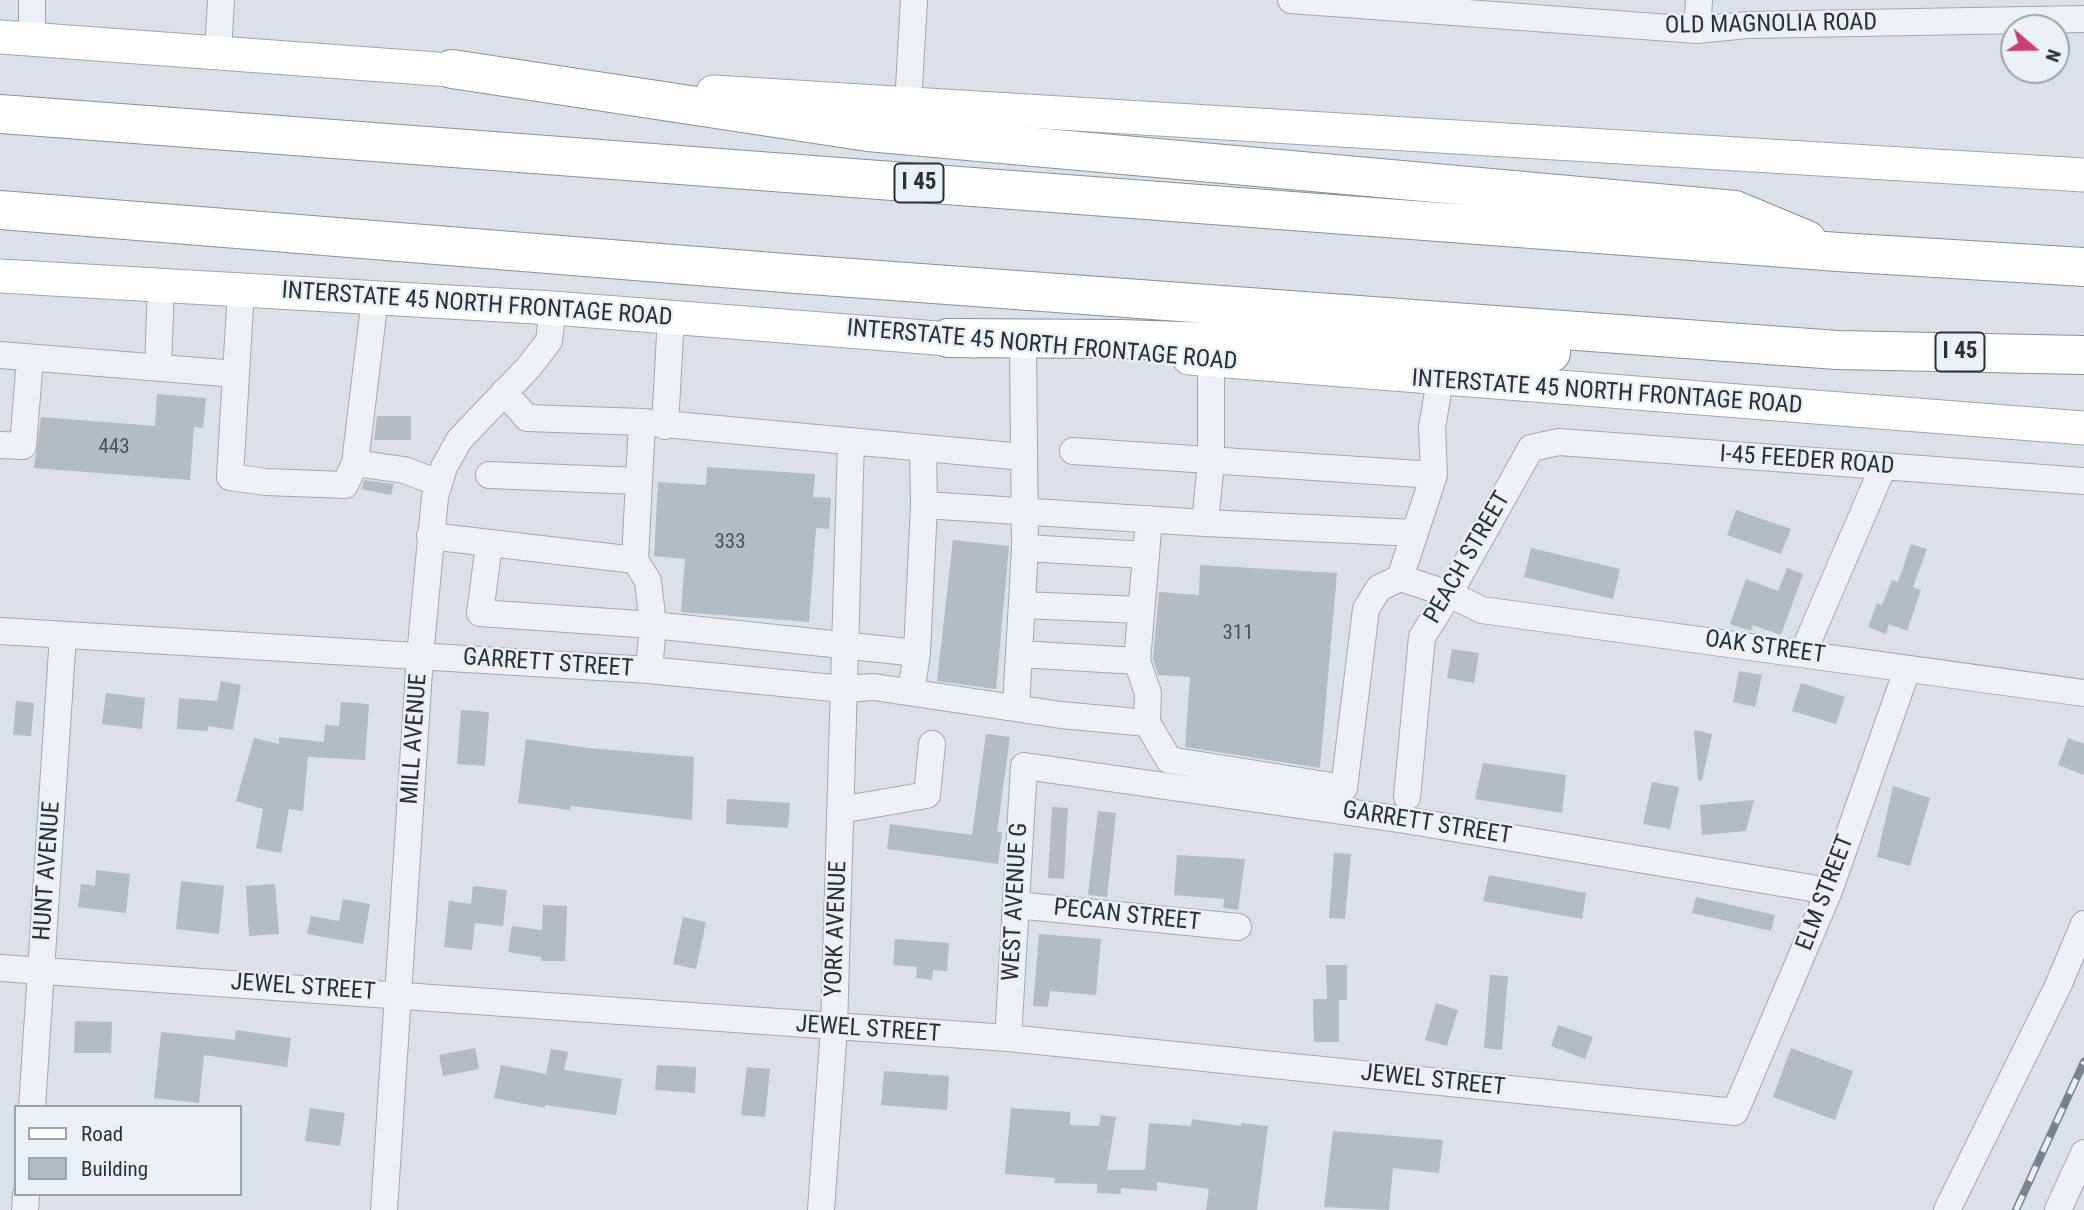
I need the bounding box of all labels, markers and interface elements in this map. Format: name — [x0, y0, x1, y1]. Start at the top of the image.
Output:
street label: OLD MAGNOLIA ROAD — [1665, 9, 1877, 41]
north arrow — [2000, 14, 2070, 84]
text: N — [2041, 46, 2066, 65]
road number: I 45 — [894, 164, 944, 202]
street label: INTERSTATE 45 NORTH FRONTAGE ROAD — [281, 277, 673, 333]
street label: INTERSTATE 45 NORTH FRONTAGE ROAD — [846, 315, 1238, 377]
road number: I 45 — [1936, 332, 1984, 372]
street label: INTERSTATE 45 NORTH FRONTAGE ROAD — [1411, 365, 1803, 421]
house number: 443 — [98, 435, 130, 461]
street label: I-45 FEEDER ROAD — [1719, 441, 1895, 481]
street label: PEACH STREET — [1419, 487, 1517, 629]
house number: 333 — [714, 530, 746, 556]
house number: 311 — [1222, 621, 1254, 647]
street label: OAK STREET — [1703, 625, 1827, 671]
street label: GARRETT STREET — [462, 644, 634, 684]
street label: MILL AVENUE — [396, 673, 434, 805]
street label: GARRETT STREET — [1340, 796, 1514, 852]
street label: HUNT AVENUE — [29, 800, 67, 942]
street label: WEST AVENUE G — [997, 822, 1035, 982]
street label: ELM STREET — [1791, 831, 1861, 955]
street label: YORK AVENUE — [820, 860, 854, 998]
street label: PECAN STREET — [1052, 894, 1202, 938]
street label: JEWEL STREET — [230, 969, 376, 1007]
street label: JEWEL STREET — [795, 1011, 941, 1049]
street label: JEWEL STREET — [1359, 1059, 1507, 1103]
legend — [14, 1105, 242, 1196]
text: Road — [81, 1122, 123, 1146]
text: Building — [81, 1157, 148, 1181]

